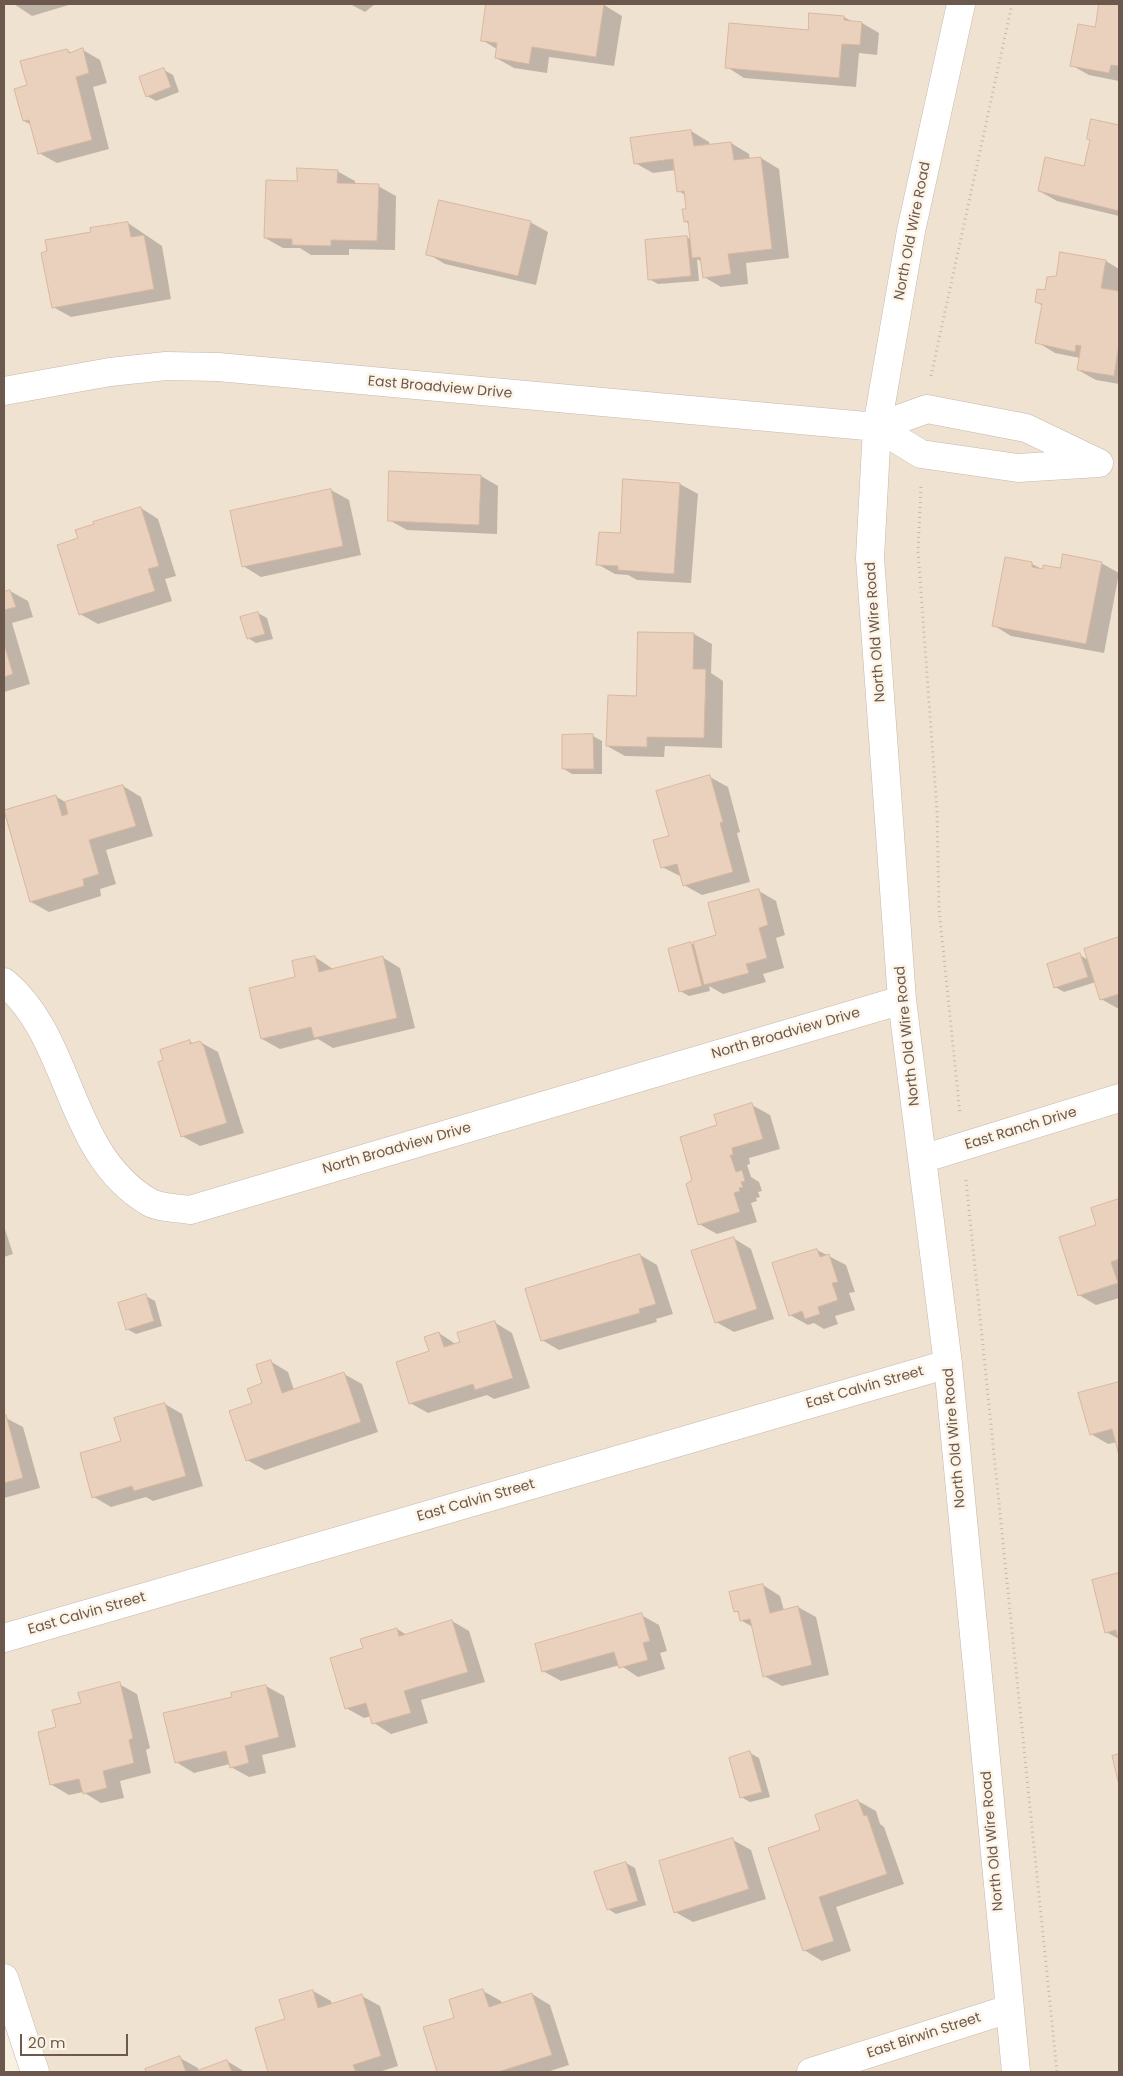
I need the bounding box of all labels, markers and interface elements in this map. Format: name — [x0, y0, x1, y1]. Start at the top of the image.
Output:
street label: North Old Wire Road — [891, 160, 935, 302]
street label: East Broadview Drive — [367, 373, 513, 403]
street label: North Old Wire Road — [863, 561, 889, 703]
street label: North Old Wire Road — [892, 965, 924, 1107]
street label: North Broadview Drive — [710, 1005, 862, 1063]
street label: East Ranch Drive — [963, 1104, 1079, 1154]
street label: North Broadview Drive — [321, 1120, 473, 1178]
street label: East Calvin Street — [804, 1363, 926, 1413]
street label: North Old Wire Road — [941, 1367, 969, 1509]
street label: East Calvin Street — [415, 1476, 537, 1526]
street label: East Calvin Street — [26, 1589, 148, 1639]
street label: North Old Wire Road — [979, 1770, 1007, 1912]
street label: East Birwin Street — [865, 2010, 983, 2062]
scale bar — [22, 2024, 130, 2056]
text: 20 m — [28, 2032, 66, 2053]

